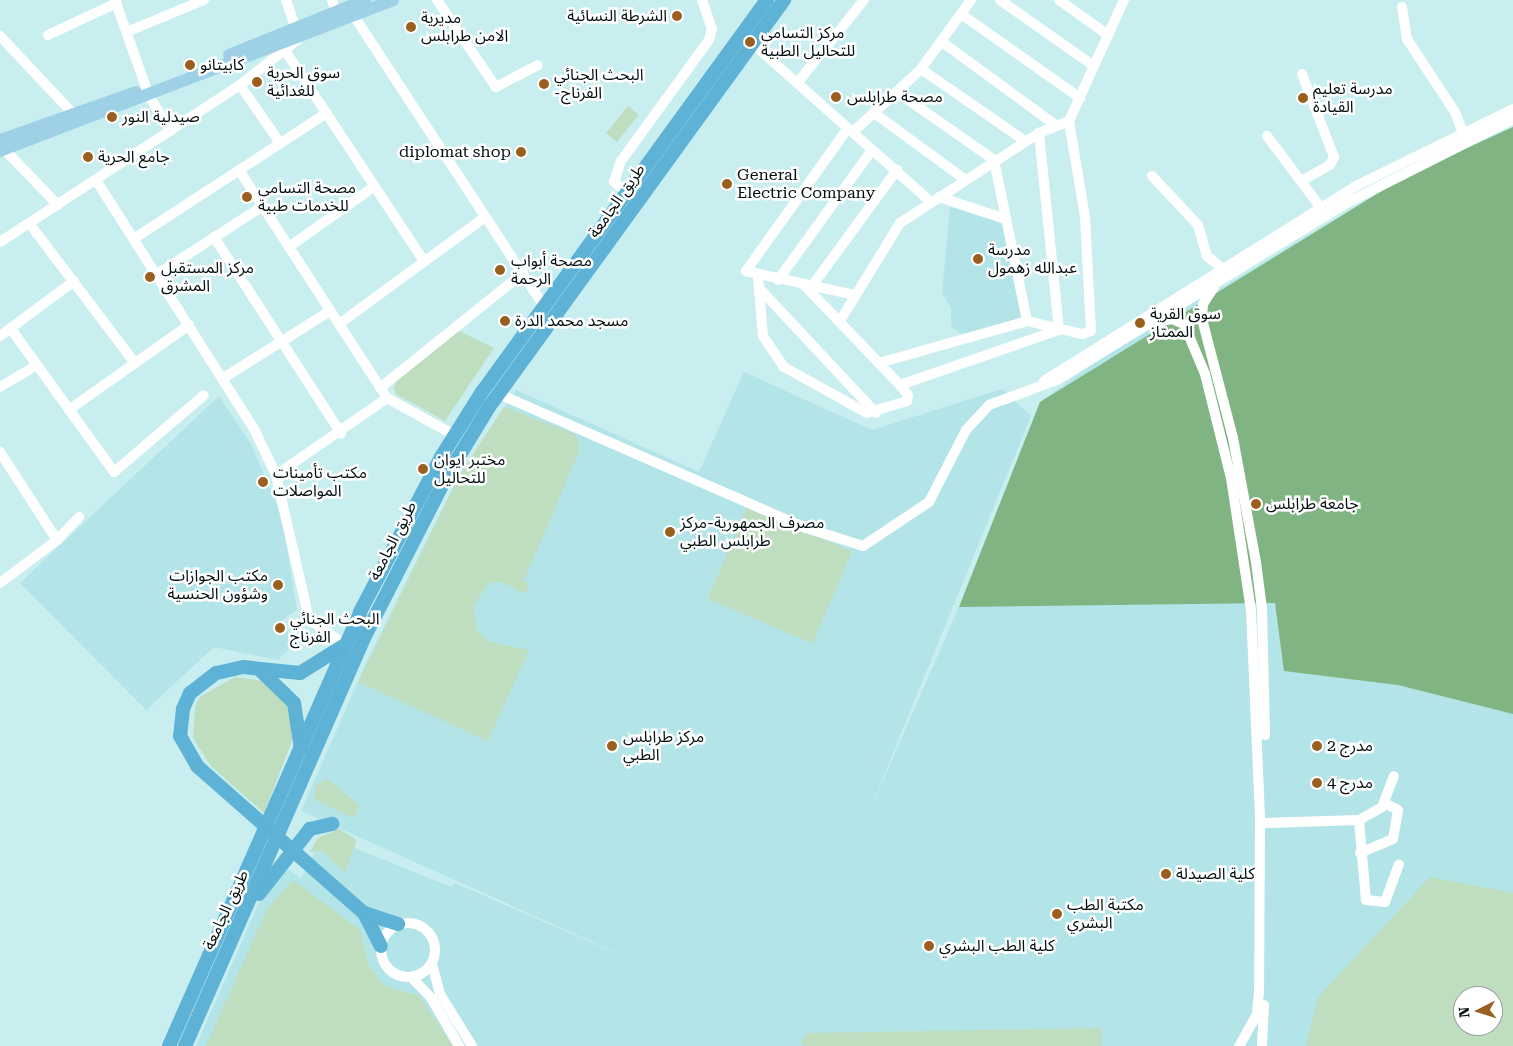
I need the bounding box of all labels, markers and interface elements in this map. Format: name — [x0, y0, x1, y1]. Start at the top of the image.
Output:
place label: الشرطة النسائية — [567, 6, 667, 26]
place label: مديرية الامن طرابلس — [421, 8, 508, 46]
marker: الشرطة النسائية — [671, 10, 683, 22]
marker: مديرية الامن طرابلس — [405, 21, 417, 33]
place label: مركز التسامي للتحاليل الطبية — [761, 23, 855, 61]
marker: مركز التسامي للتحاليل الطبية — [743, 35, 757, 49]
place label: كابيتانو — [200, 55, 244, 75]
marker: كابيتانو — [184, 59, 196, 71]
place label: سوق الحرية للغدائية — [267, 63, 340, 101]
place label: البحث الجنائي -الفرناج — [554, 65, 644, 103]
marker: سوق الحرية للغدائية — [251, 76, 263, 88]
marker: البحث الجنائي -الفرناج — [538, 78, 550, 90]
place label: مدرسة تعليم القيادة — [1313, 79, 1393, 117]
place label: مصحة طرابلس — [847, 87, 943, 107]
marker: مصحة طرابلس — [829, 90, 843, 104]
marker: مدرسة تعليم القيادة — [1297, 92, 1309, 104]
place label: صيدلية النور — [122, 107, 200, 127]
marker: صيدلية النور — [106, 111, 118, 123]
place label: diplomat shop — [399, 142, 511, 162]
marker: diplomat shop — [515, 146, 527, 158]
place label: جامع الحرية — [98, 147, 170, 167]
marker: جامع الحرية — [82, 151, 94, 163]
street label: طريق الجامعة — [585, 160, 649, 242]
place label: General Electric Company — [737, 165, 875, 203]
place label: مصحة التسامي للخدمات طبية — [258, 178, 356, 216]
marker: General Electric Company — [721, 178, 733, 190]
marker: مصحة التسامي للخدمات طبية — [240, 190, 254, 204]
place label: مدرسة عبدالله زهمول — [988, 240, 1077, 278]
place label: مصحة أبواب الرحمة — [511, 251, 592, 289]
marker: مدرسة عبدالله زهمول — [972, 253, 984, 265]
place label: مركز المستقبل المشرق — [161, 258, 254, 296]
marker: مصحة أبواب الرحمة — [493, 263, 507, 277]
marker: مركز المستقبل المشرق — [143, 270, 157, 284]
place label: سوق القرية الممتاز — [1150, 304, 1221, 342]
place label: مسجد محمد الدرة — [515, 311, 628, 331]
marker: مسجد محمد الدرة — [499, 315, 511, 327]
marker: سوق القرية الممتاز — [1134, 317, 1146, 329]
place label: مختبر ايوان للتحاليل — [434, 450, 505, 488]
marker: مختبر ايوان للتحاليل — [416, 462, 430, 476]
place label: مكتب تأمينات المواصلات — [273, 463, 367, 501]
marker: مكتب تأمينات المواصلات — [257, 476, 269, 488]
place label: جامعة طرابلس — [1266, 494, 1359, 514]
street label: طريق الجامعة — [365, 498, 421, 584]
marker: جامعة طرابلس — [1250, 498, 1262, 510]
place label: مصرف الجمهورية-مركز طرابلس الطبي — [680, 513, 824, 551]
marker: مصرف الجمهورية-مركز طرابلس الطبي — [664, 526, 676, 538]
place label: مكتب الجوازات وشؤون الحنسية — [168, 566, 268, 604]
marker: مكتب الجوازات وشؤون الحنسية — [272, 579, 284, 591]
place label: البحث الجنائي الفرناج — [290, 609, 380, 647]
marker: البحث الجنائي الفرناج — [274, 622, 286, 634]
place label: مركز طرابلس الطبي — [623, 727, 704, 765]
place label: مدرج 2 — [1327, 736, 1373, 756]
marker: مركز طرابلس الطبي — [605, 739, 619, 753]
marker: مدرج 2 — [1311, 740, 1323, 752]
place label: مدرج 4 — [1327, 773, 1373, 793]
marker: مدرج 4 — [1311, 777, 1323, 789]
place label: كلية الصيدلة — [1176, 864, 1255, 884]
street label: طريق الجامعة — [199, 867, 253, 953]
marker: كلية الصيدلة — [1160, 868, 1172, 880]
place label: مكتبة الطب البشري — [1067, 895, 1144, 933]
marker: مكتبة الطب البشري — [1051, 908, 1063, 920]
place label: كلية الطب البشري — [939, 936, 1055, 956]
marker: كلية الطب البشري — [923, 940, 935, 952]
north arrow — [1453, 986, 1503, 1036]
text: N — [1456, 1006, 1472, 1018]

